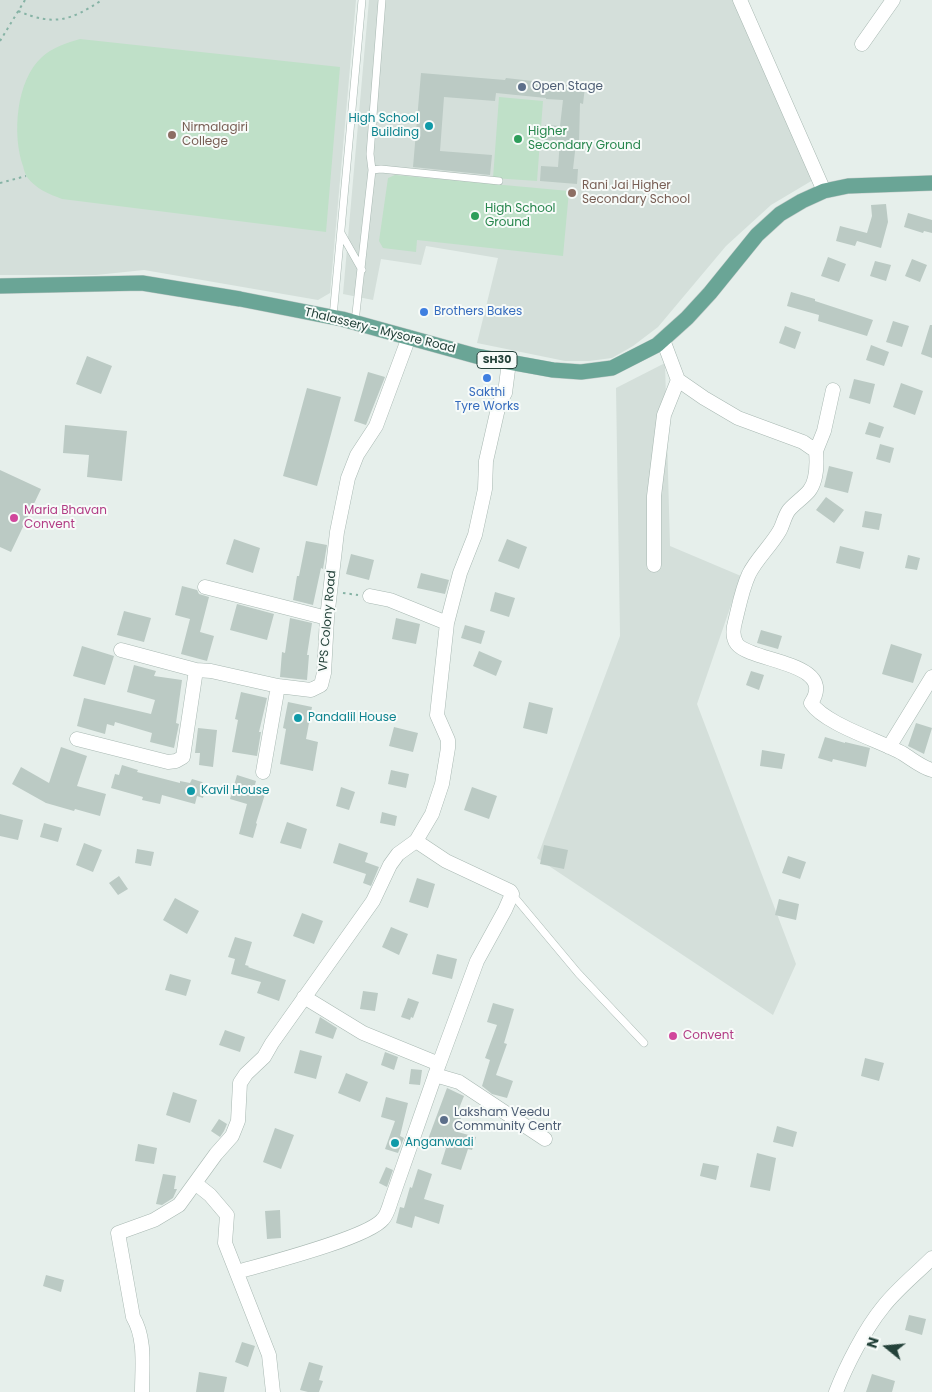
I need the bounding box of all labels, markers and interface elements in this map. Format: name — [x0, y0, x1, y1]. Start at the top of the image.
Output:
place label: Open Stage — [532, 80, 603, 94]
marker: Open Stage — [516, 81, 528, 93]
place label: High School Building — [348, 112, 419, 140]
marker: High School Building — [423, 120, 435, 132]
place label: Nirmalagiri College — [182, 121, 248, 149]
place label: Higher Secondary Ground — [528, 125, 641, 153]
marker: Nirmalagiri College — [166, 129, 178, 141]
marker: Higher Secondary Ground — [512, 133, 524, 145]
place label: Rani Jai Higher Secondary School — [582, 179, 690, 207]
marker: Rani Jai Higher Secondary School — [566, 187, 578, 199]
place label: High School Ground — [485, 202, 556, 230]
marker: High School Ground — [469, 210, 481, 222]
street label: Thalassery - Mysore Road — [303, 305, 457, 357]
place label: Brothers Bakes — [434, 305, 522, 319]
marker: Brothers Bakes — [418, 306, 430, 318]
road number: SH30 — [477, 352, 517, 368]
marker: Sakthi Tyre Works — [481, 372, 493, 384]
place label: Sakthi Tyre Works — [455, 386, 519, 414]
place label: Maria Bhavan Convent — [24, 504, 107, 532]
marker: Maria Bhavan Convent — [8, 512, 20, 524]
street label: VPS Colony Road — [316, 570, 340, 672]
place label: Pandalil House — [308, 711, 396, 725]
marker: Pandalil House — [292, 712, 304, 724]
place label: Kavil House — [201, 784, 270, 798]
marker: Kavil House — [185, 785, 197, 797]
place label: Convent — [683, 1029, 734, 1043]
marker: Convent — [667, 1030, 679, 1042]
place label: Laksham Veedu Community Centr — [454, 1106, 562, 1134]
marker: Laksham Veedu Community Centr — [438, 1114, 450, 1126]
place label: Anganwadi — [405, 1136, 474, 1150]
marker: Anganwadi — [389, 1137, 401, 1149]
north arrow — [862, 1322, 912, 1372]
text: N — [862, 1335, 884, 1351]

